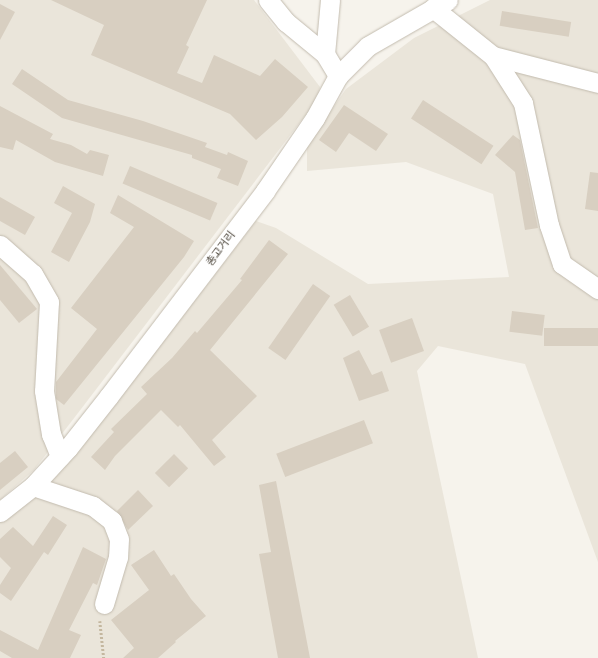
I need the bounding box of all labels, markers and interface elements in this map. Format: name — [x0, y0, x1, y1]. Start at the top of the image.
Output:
street label: 총고거리 — [204, 229, 238, 269]

